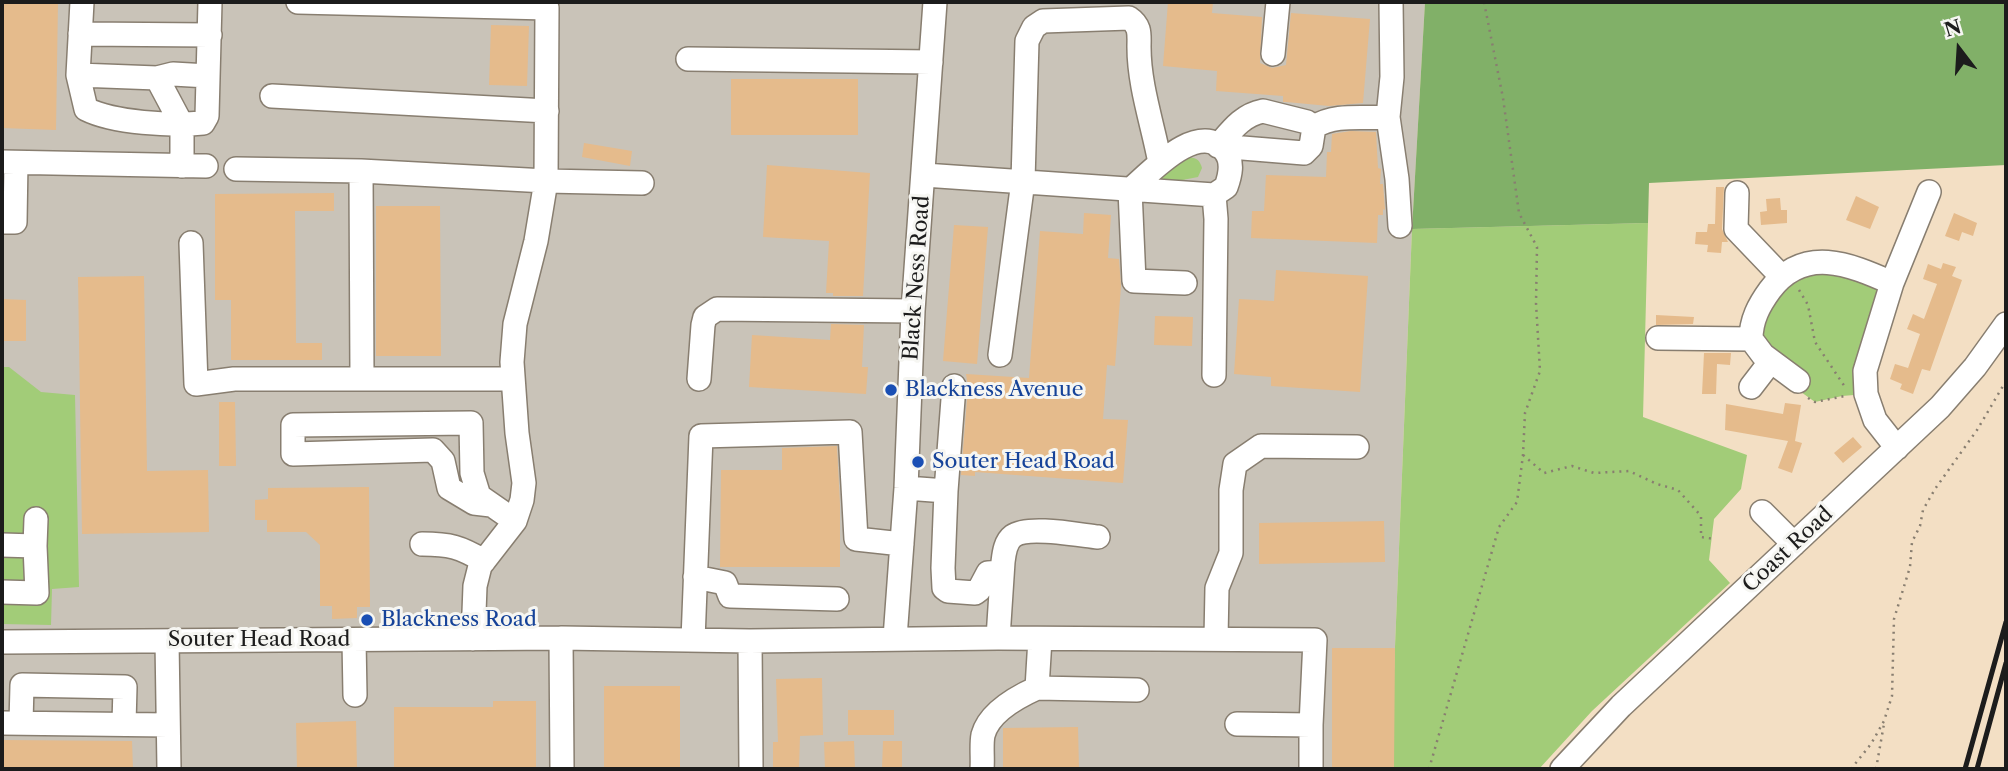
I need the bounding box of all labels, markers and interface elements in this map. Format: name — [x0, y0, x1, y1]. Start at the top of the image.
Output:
north arrow — [1924, 14, 1994, 84]
text: N — [1941, 15, 1964, 42]
street label: Black Ness Road — [899, 195, 935, 361]
place label: Blackness Avenue — [905, 377, 1083, 403]
marker: Blackness Avenue — [883, 382, 899, 398]
place label: Souter Head Road — [932, 449, 1115, 475]
marker: Souter Head Road — [910, 454, 926, 470]
street label: Coast Road — [1738, 502, 1838, 598]
place label: Blackness Road — [381, 607, 537, 633]
marker: Blackness Road — [359, 612, 375, 628]
street label: Souter Head Road — [168, 627, 350, 653]

